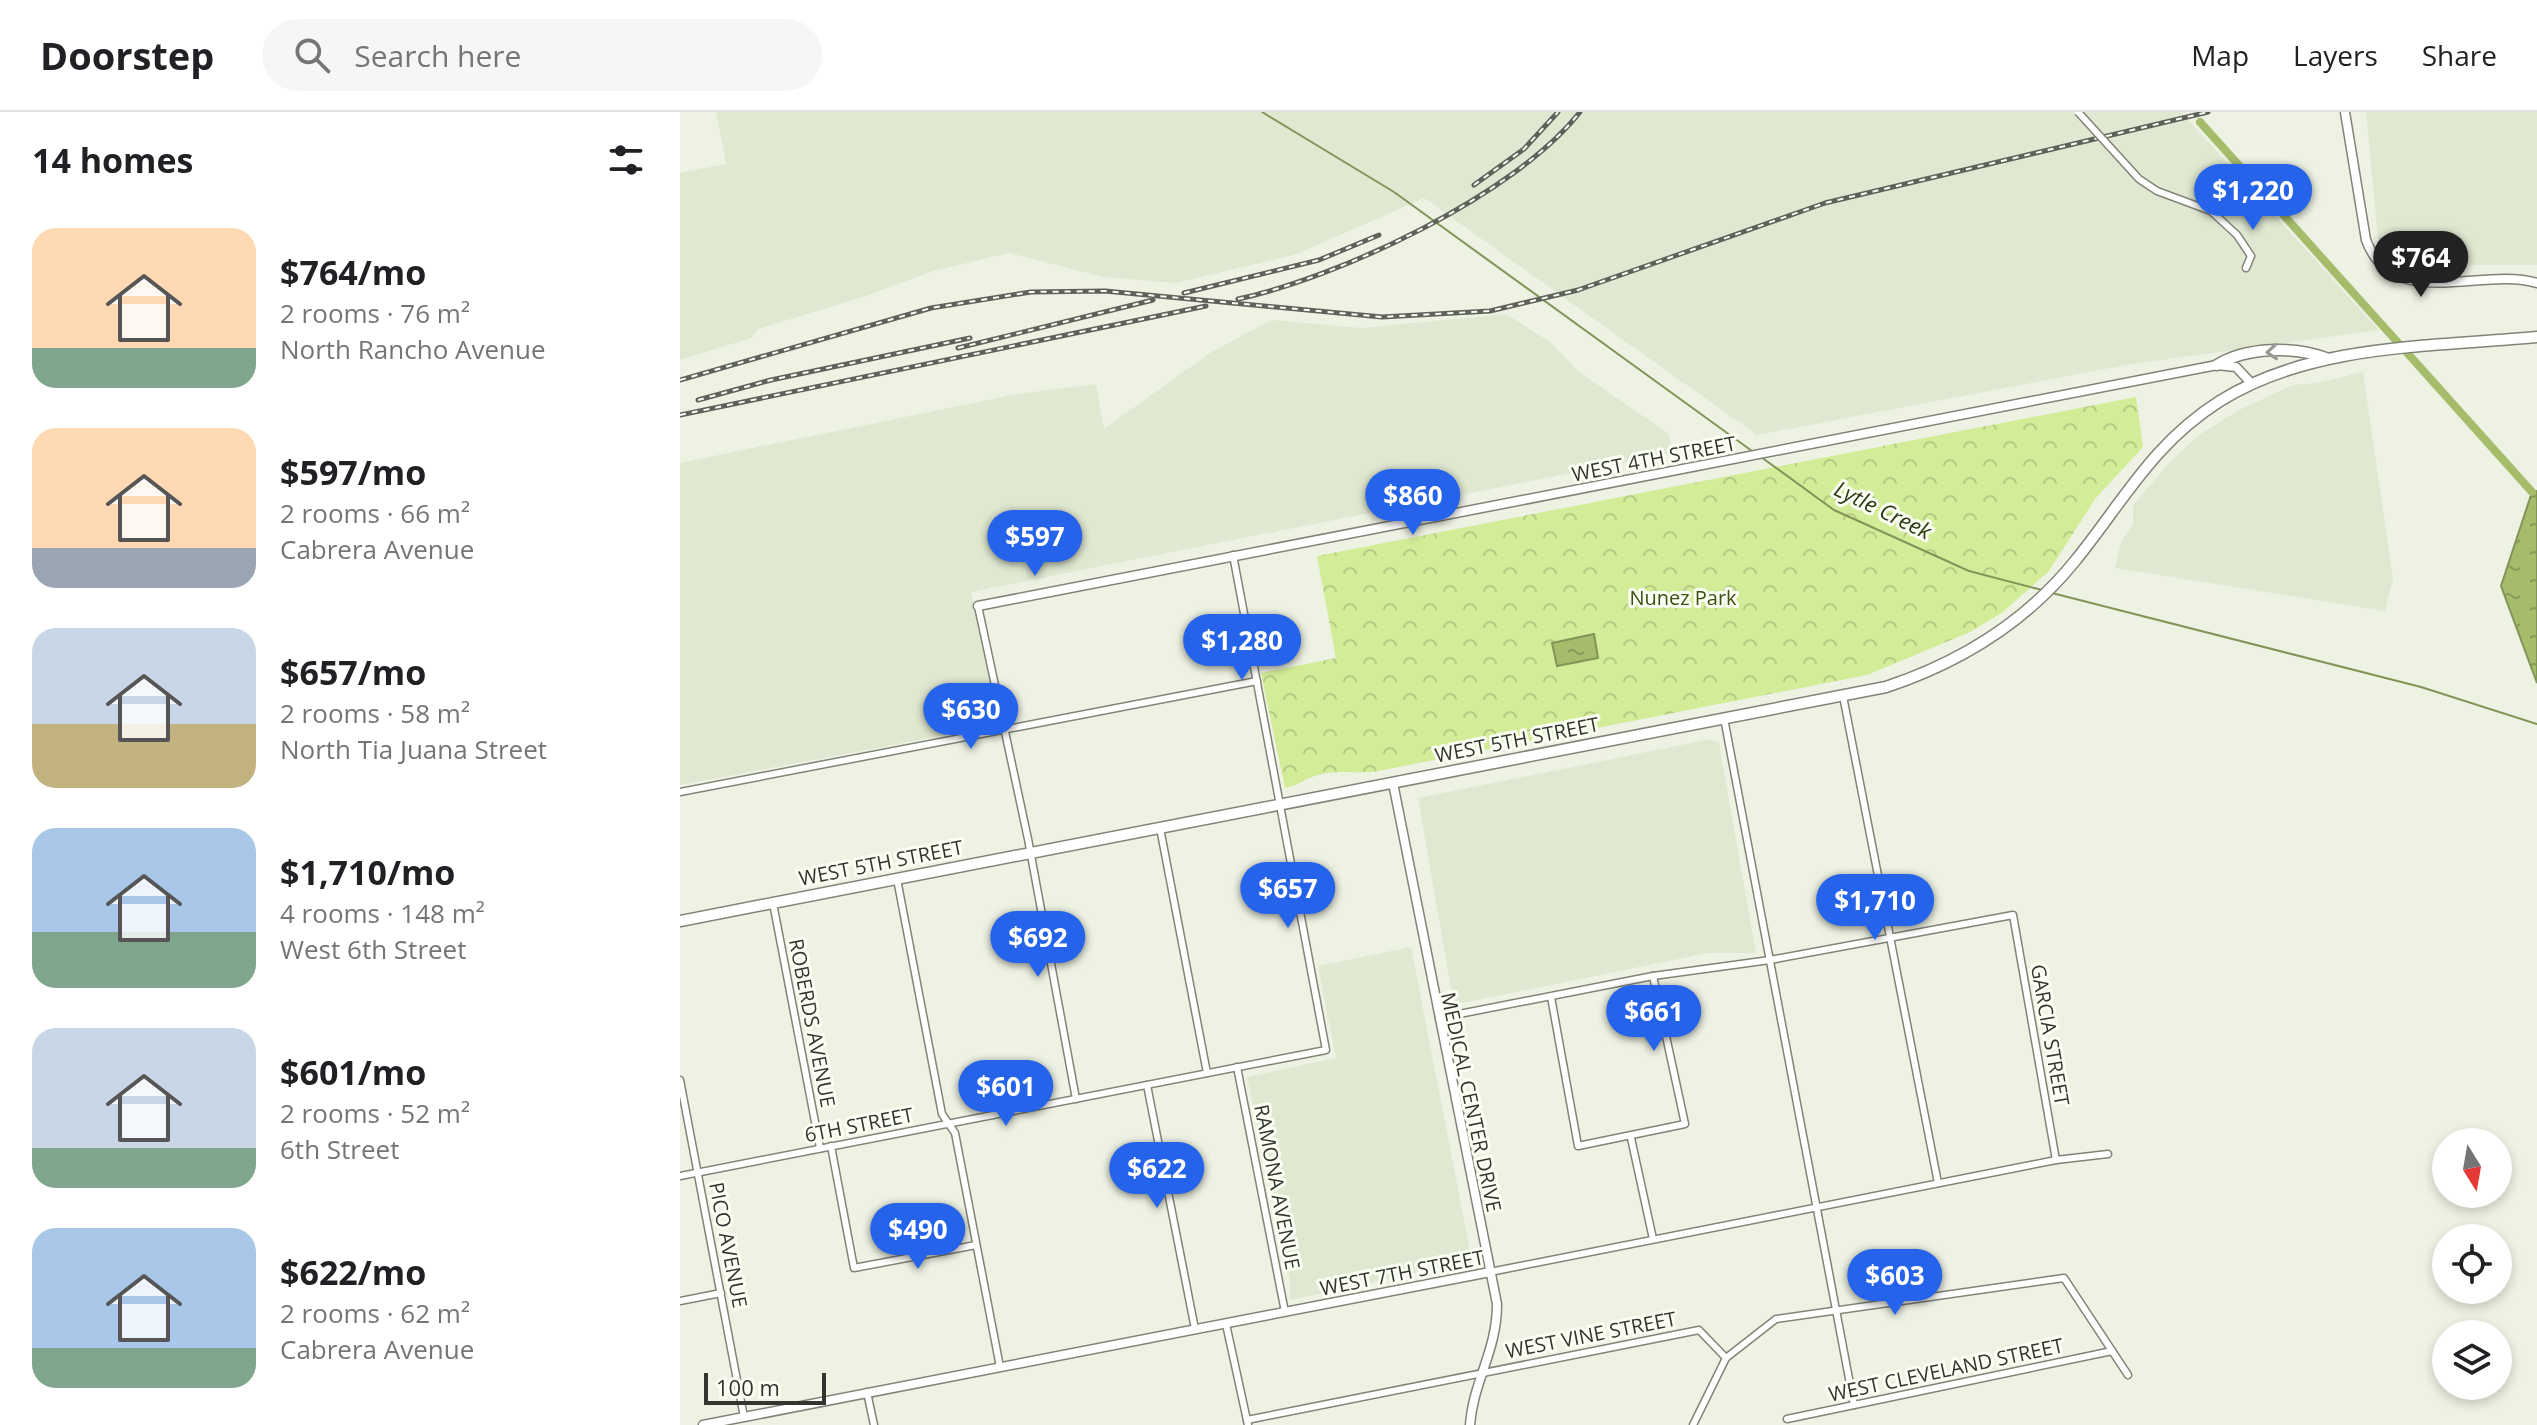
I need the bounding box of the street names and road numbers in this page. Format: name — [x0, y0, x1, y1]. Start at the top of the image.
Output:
street label: WEST 4TH STREET — [1570, 429, 1738, 488]
street label: WEST 5TH STREET — [1433, 710, 1601, 769]
street label: WEST 5TH STREET — [797, 833, 965, 892]
street label: ROBERDS AVENUE — [783, 936, 842, 1110]
street label: GARCIA STREET — [2025, 962, 2076, 1108]
street label: MEDICAL CENTER DRIVE — [1435, 990, 1508, 1214]
street label: 6TH STREET — [802, 1101, 915, 1148]
street label: RAMONA AVENUE — [1248, 1102, 1307, 1272]
street label: PICO AVENUE — [703, 1180, 754, 1310]
street label: WEST 7TH STREET — [1318, 1243, 1486, 1302]
street label: WEST VINE STREET — [1503, 1305, 1678, 1364]
street label: WEST CLEVELAND STREET — [1826, 1331, 2066, 1408]

